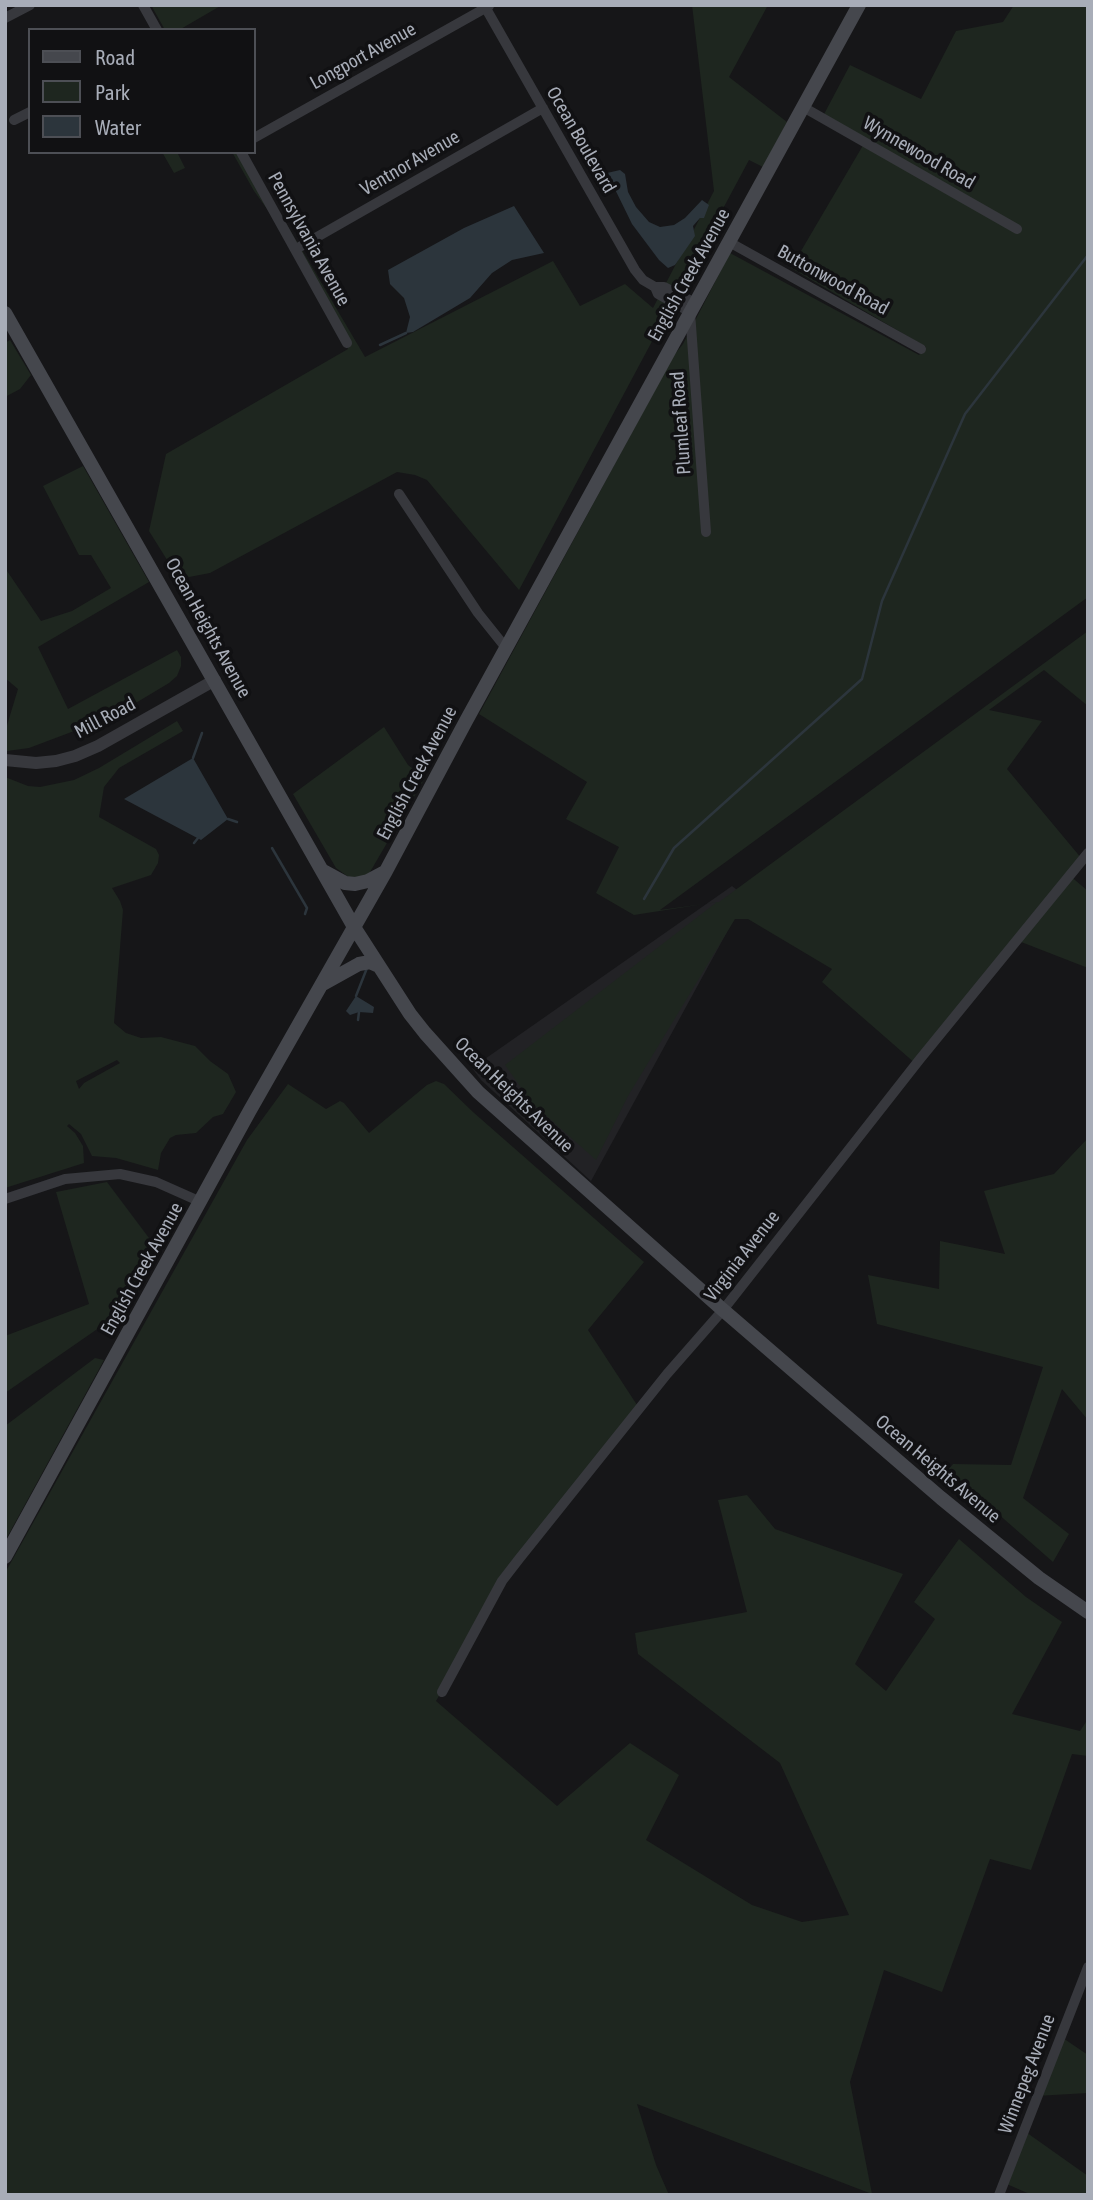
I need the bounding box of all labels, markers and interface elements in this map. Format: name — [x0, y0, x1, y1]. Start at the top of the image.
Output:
street label: Longport Avenue — [306, 18, 420, 94]
legend — [28, 28, 256, 154]
text: Road — [95, 45, 135, 69]
text: Park — [95, 80, 130, 104]
street label: Ocean Boulevard — [541, 83, 621, 197]
street label: Wynnewood Road — [859, 112, 979, 194]
text: Water — [95, 115, 141, 139]
street label: Ventnor Avenue — [356, 125, 464, 201]
street label: Pennsylvania Avenue — [263, 168, 355, 310]
street label: English Creek Avenue — [643, 205, 735, 345]
street label: Buttonwood Road — [773, 240, 893, 320]
street label: Plumleaf Road — [666, 371, 696, 475]
street label: Ocean Heights Avenue — [160, 554, 256, 702]
street label: Mill Road — [70, 692, 140, 744]
street label: English Creek Avenue — [372, 702, 462, 844]
street label: Ocean Heights Avenue — [450, 1033, 578, 1157]
street label: English Creek Avenue — [96, 1199, 188, 1339]
street label: Virginia Avenue — [700, 1206, 784, 1306]
street label: Ocean Heights Avenue — [871, 1410, 1005, 1528]
street label: Winnepeg Avenue — [994, 2011, 1060, 2137]

